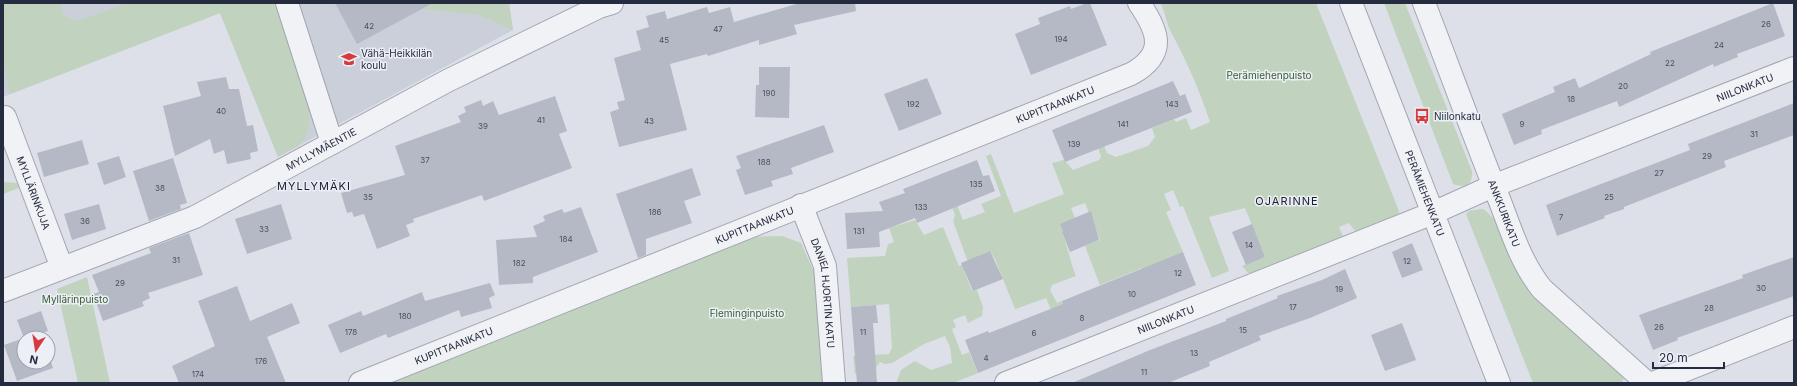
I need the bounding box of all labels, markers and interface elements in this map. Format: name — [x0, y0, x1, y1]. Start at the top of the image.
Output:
house number: 26 — [1761, 19, 1771, 29]
house number: 42 — [364, 21, 374, 31]
house number: 47 — [713, 24, 723, 34]
house number: 194 — [1054, 34, 1068, 44]
house number: 45 — [659, 35, 669, 45]
house number: 24 — [1714, 40, 1724, 50]
place label: Vähä-Heikkilän koulu — [361, 47, 432, 71]
school or university icon: Vähä-Heikkilän koulu — [340, 50, 358, 68]
house number: 22 — [1665, 58, 1675, 68]
park label: Perämiehenpuisto — [1226, 69, 1312, 81]
street label: NIILONKATU — [1715, 71, 1775, 104]
house number: 20 — [1618, 81, 1628, 91]
street label: KUPITTAANKATU — [1014, 83, 1096, 125]
house number: 190 — [762, 88, 776, 98]
house number: 18 — [1567, 94, 1575, 104]
house number: 192 — [906, 99, 920, 109]
house number: 143 — [1165, 99, 1179, 109]
house number: 40 — [216, 106, 226, 116]
bus stop icon: Niilonkatu — [1413, 107, 1431, 125]
place label: Niilonkatu — [1434, 110, 1481, 122]
house number: 41 — [537, 115, 545, 125]
house number: 43 — [644, 116, 654, 126]
house number: 141 — [1117, 119, 1129, 129]
house number: 9 — [1520, 119, 1525, 129]
house number: 39 — [478, 121, 488, 131]
street label: MYLLYMÄENTIE — [284, 125, 358, 173]
house number: 31 — [1750, 129, 1758, 139]
house number: 139 — [1067, 139, 1081, 149]
street label: PERÄMIEHENKATU — [1403, 148, 1447, 238]
house number: 29 — [1702, 151, 1712, 161]
street label: MYLLÄRINKUJA — [14, 154, 53, 231]
house number: 37 — [420, 155, 430, 165]
house number: 188 — [757, 157, 771, 167]
house number: 27 — [1654, 168, 1664, 178]
street label: ANKKURIKATU — [1486, 178, 1523, 249]
district label: MYLLYMÄKI — [277, 179, 351, 193]
house number: 135 — [969, 179, 983, 189]
house number: 38 — [155, 183, 165, 193]
house number: 35 — [363, 192, 373, 202]
house number: 25 — [1604, 192, 1614, 202]
district label: OJARINNE — [1255, 194, 1319, 208]
house number: 133 — [914, 202, 928, 212]
street label: KUPITTAANKATU — [713, 204, 795, 246]
house number: 186 — [648, 207, 662, 217]
house number: 7 — [1559, 212, 1564, 222]
house number: 36 — [80, 216, 90, 226]
house number: 33 — [259, 224, 269, 234]
house number: 131 — [853, 226, 865, 236]
house number: 184 — [559, 234, 573, 244]
street label: DANIEL HJORTIN KATU — [809, 236, 837, 349]
house number: 14 — [1245, 240, 1253, 250]
house number: 31 — [172, 255, 180, 265]
house number: 12 — [1403, 256, 1411, 266]
house number: 182 — [512, 258, 526, 268]
house number: 12 — [1174, 268, 1182, 278]
house number: 29 — [115, 278, 125, 288]
house number: 30 — [1756, 283, 1766, 293]
house number: 19 — [1335, 284, 1343, 294]
house number: 10 — [1128, 289, 1136, 299]
park label: Myllärinpuisto — [42, 293, 108, 305]
house number: 17 — [1289, 302, 1297, 312]
street label: NIILONKATU — [1136, 303, 1196, 336]
house number: 28 — [1704, 303, 1714, 313]
park label: Fleminginpuisto — [710, 307, 784, 319]
house number: 180 — [398, 311, 412, 321]
house number: 8 — [1080, 313, 1085, 323]
house number: 26 — [1654, 322, 1664, 332]
street label: KUPITTAANKATU — [413, 324, 495, 367]
house number: 15 — [1239, 325, 1247, 335]
house number: 178 — [345, 327, 357, 337]
house number: 11 — [860, 327, 866, 337]
house number: 6 — [1032, 328, 1037, 338]
north arrow — [16, 330, 56, 370]
scale bar — [1653, 344, 1724, 370]
house number: 13 — [1190, 348, 1198, 358]
text: 20 m — [1659, 350, 1688, 365]
text: N — [28, 352, 39, 368]
house number: 4 — [983, 353, 989, 363]
house number: 176 — [255, 356, 267, 366]
house number: 11 — [1141, 367, 1147, 377]
house number: 174 — [192, 369, 204, 379]

